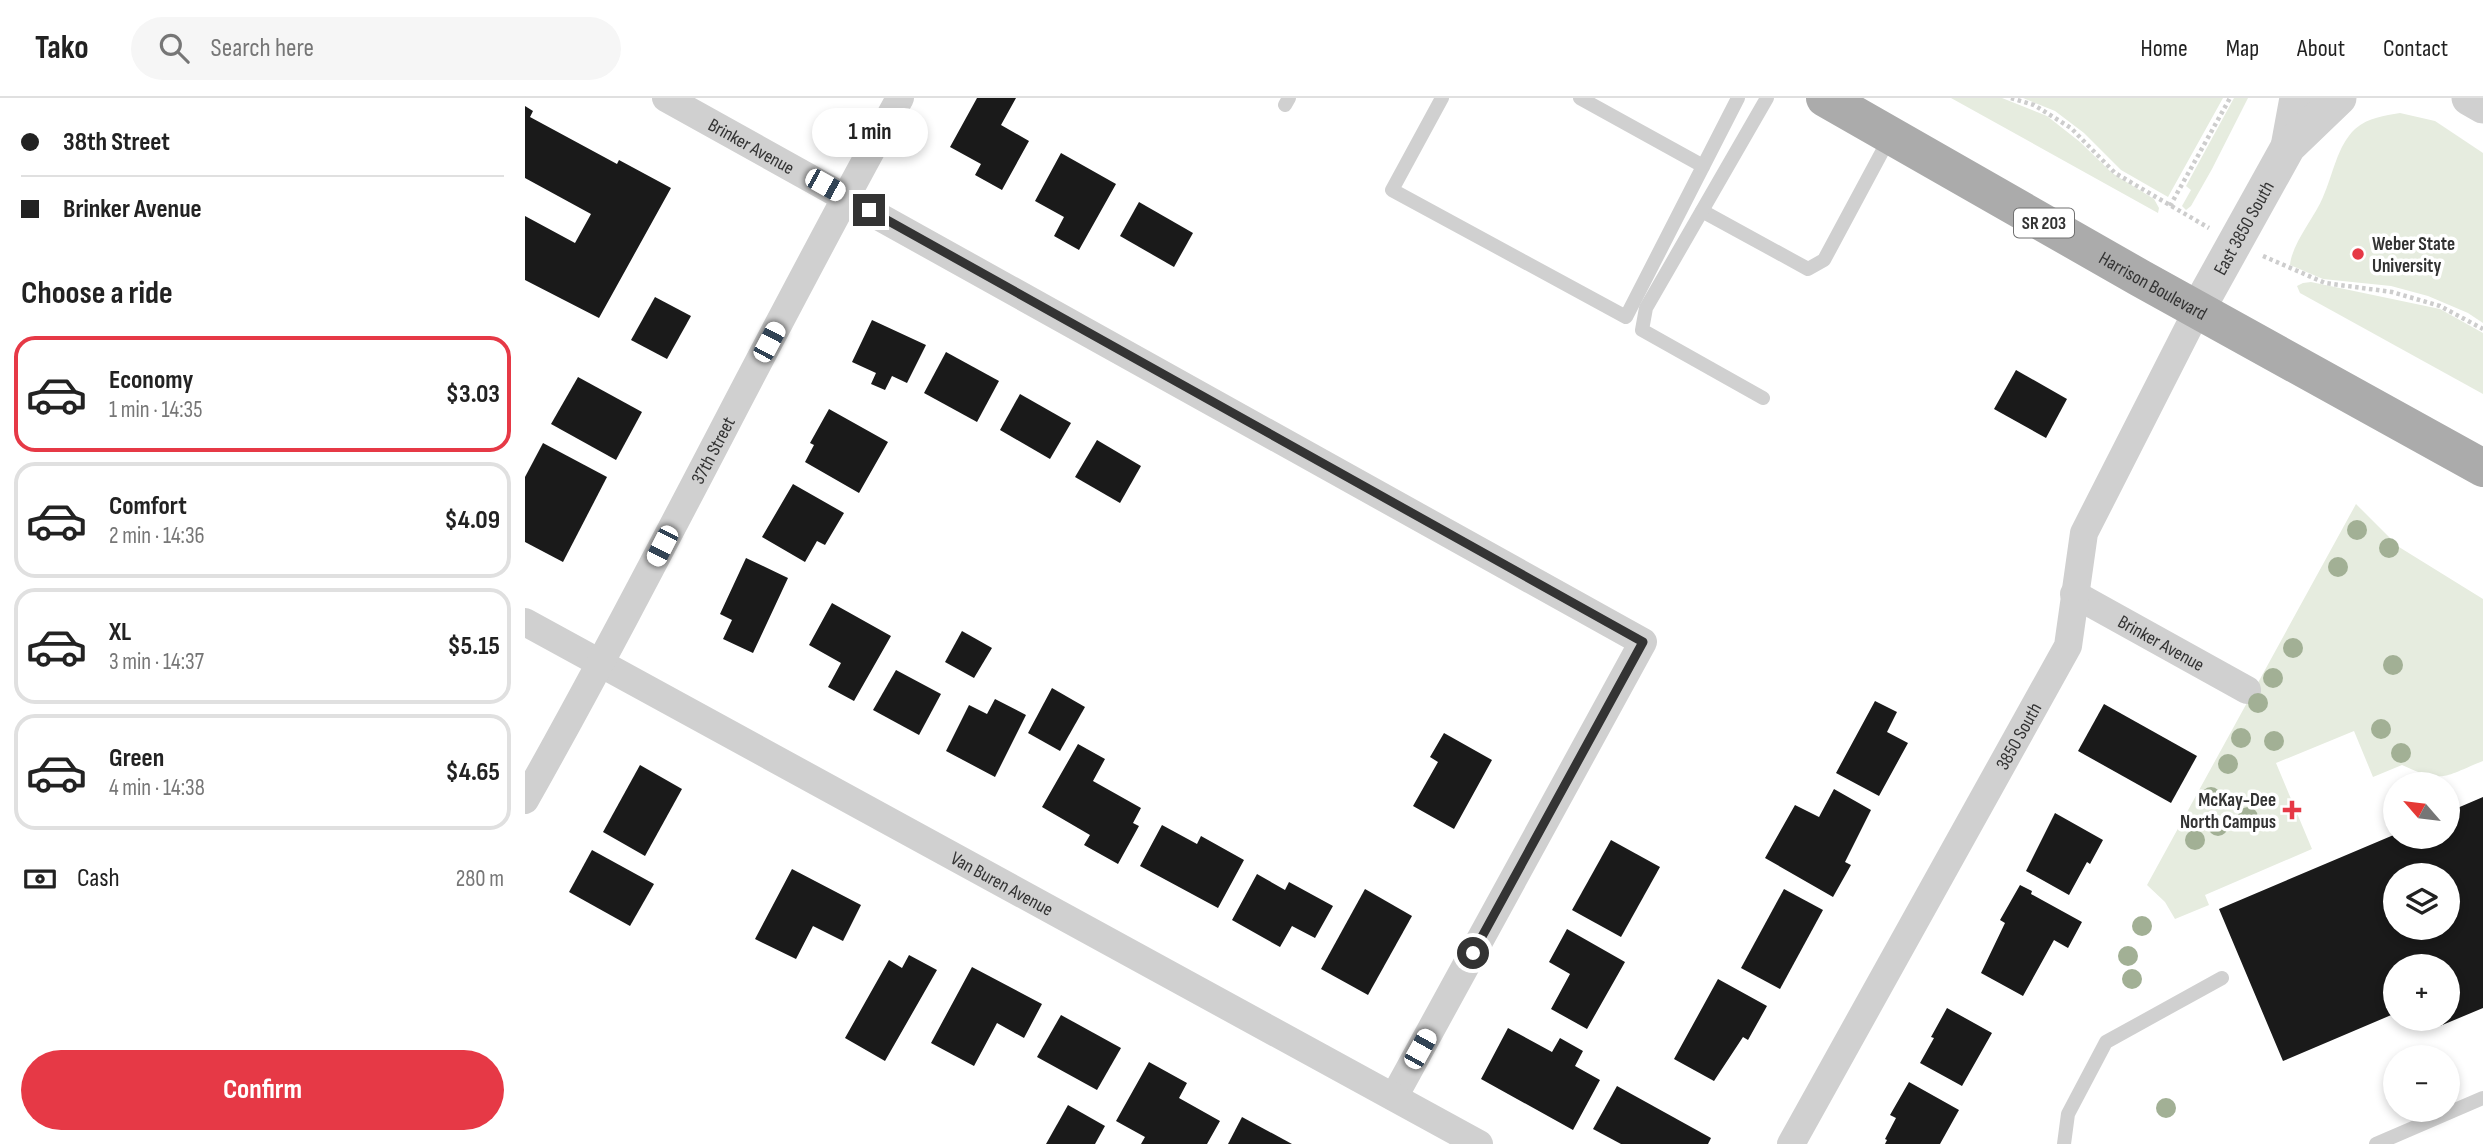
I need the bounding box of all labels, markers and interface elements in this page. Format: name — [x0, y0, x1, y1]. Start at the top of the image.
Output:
search box — [131, 17, 621, 80]
text: Tako — [35, 28, 89, 68]
icon: search — [155, 29, 193, 67]
text: Search here — [211, 33, 314, 64]
text: Home — [2140, 34, 2188, 63]
text: Map — [2226, 34, 2259, 63]
text: About — [2297, 34, 2345, 63]
text: Contact — [2383, 34, 2448, 63]
callout: 1 min — [811, 108, 927, 158]
street label: Brinker Avenue — [704, 114, 798, 180]
text: 1 min — [849, 118, 891, 146]
text: 38th Street — [63, 127, 170, 158]
car — [802, 166, 849, 204]
street label: East 3850 South — [2209, 177, 2280, 279]
text: Brinker Avenue — [63, 194, 202, 225]
route end — [853, 194, 885, 226]
road number: SR 203 — [2014, 208, 2074, 238]
place label: Weber State University — [2372, 233, 2455, 278]
marker: Weber State University — [2350, 246, 2366, 262]
street label: Harrison Boulevard — [2095, 247, 2211, 326]
text: Choose a ride — [21, 274, 173, 313]
car — [750, 319, 789, 365]
icon: car — [25, 363, 88, 426]
text: Economy — [109, 365, 193, 396]
text: $3.03 — [446, 379, 500, 410]
text: 1 min · 14:35 — [109, 396, 202, 424]
street label: 37th Street — [687, 413, 741, 488]
icon: car — [25, 489, 88, 552]
text: Comfort — [109, 491, 187, 522]
text: $4.09 — [445, 505, 500, 536]
text: 2 min · 14:36 — [109, 522, 205, 550]
car — [644, 523, 681, 569]
street label: Brinker Avenue — [2114, 611, 2208, 677]
icon: car — [25, 615, 88, 678]
text: XL — [109, 617, 131, 648]
text: $5.15 — [448, 631, 500, 662]
text: 3 min · 14:37 — [109, 648, 204, 676]
street label: 3850 South — [1991, 699, 2047, 774]
icon: car — [25, 741, 88, 804]
text: Green — [109, 743, 164, 774]
text: $4.65 — [446, 757, 500, 788]
north arrow — [2383, 772, 2461, 849]
map controls — [2383, 772, 2460, 1122]
text: 4 min · 14:38 — [109, 774, 205, 802]
place label: McKay-Dee North Campus — [2180, 789, 2276, 834]
marker: McKay-Dee North Campus — [2282, 800, 2302, 820]
street label: Van Buren Avenue — [946, 847, 1057, 922]
icon: cash — [21, 860, 59, 898]
text: Cash — [77, 863, 120, 894]
button: layers — [2383, 863, 2460, 940]
text: 280 m — [456, 865, 504, 893]
route start — [1457, 937, 1489, 969]
button: + — [2383, 954, 2460, 1031]
car — [1401, 1026, 1440, 1072]
button: − — [2383, 1045, 2460, 1122]
button: Confirm — [21, 1050, 504, 1130]

